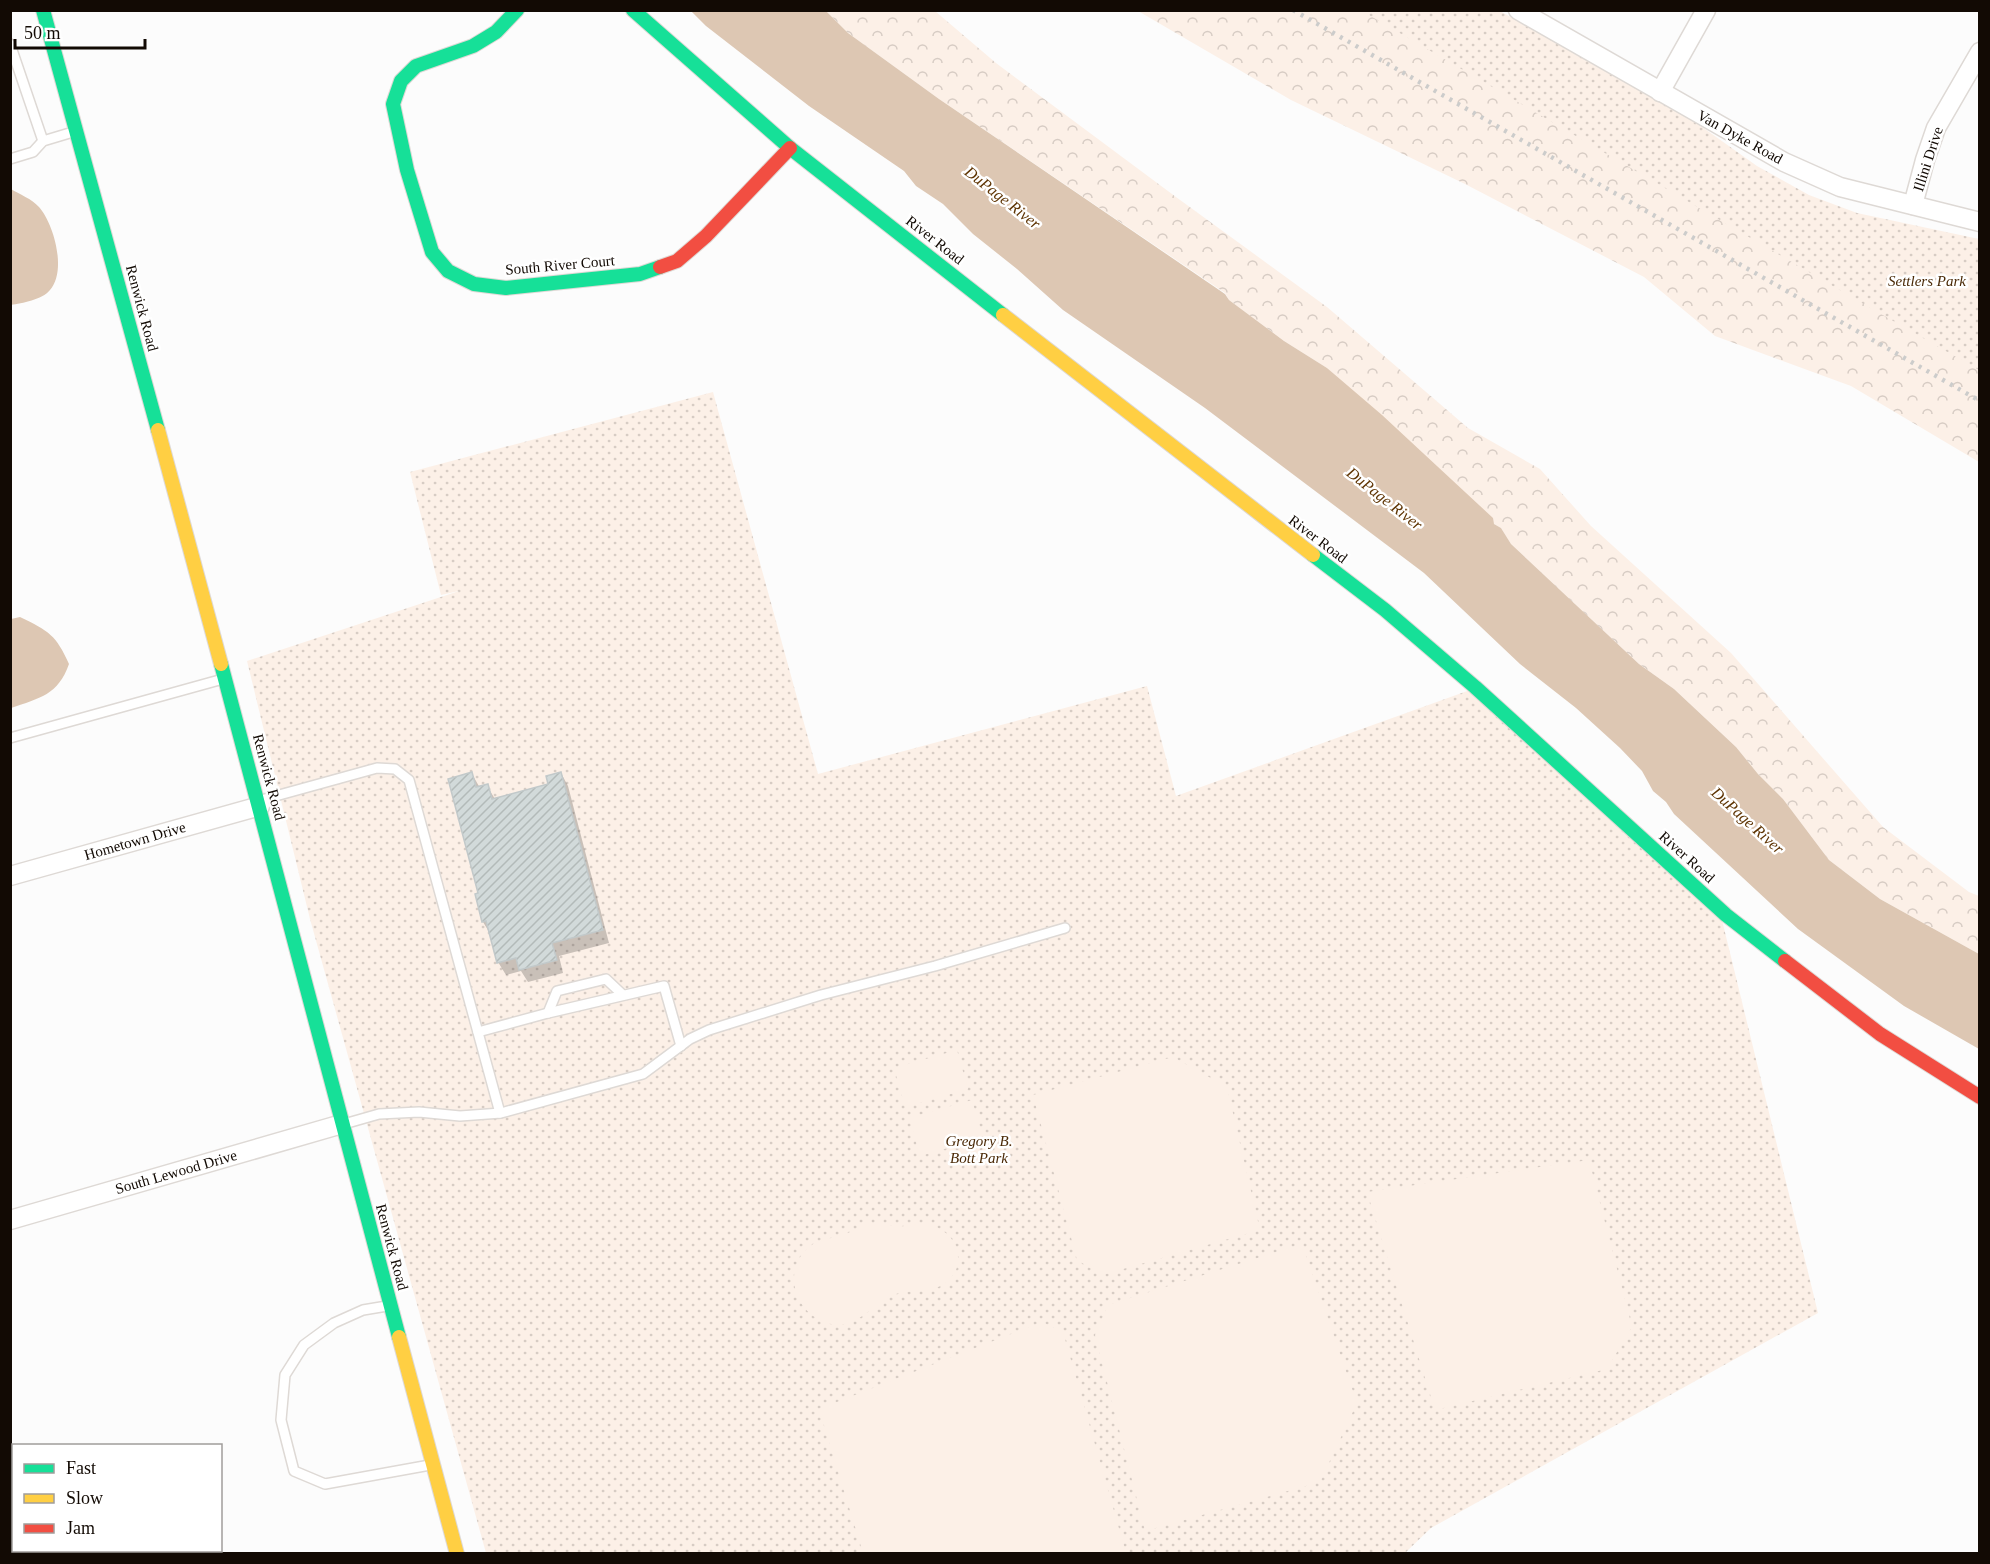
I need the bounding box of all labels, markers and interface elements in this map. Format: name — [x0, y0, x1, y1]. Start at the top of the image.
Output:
scale bar — [15, 12, 146, 50]
text: 50 m — [24, 23, 61, 43]
street label: Van Dyke Road — [1695, 107, 1786, 167]
street label: Illini Drive — [1910, 124, 1946, 193]
water label: DuPage River — [960, 162, 1044, 233]
street label: River Road — [903, 213, 967, 268]
street label: South River Court — [505, 252, 616, 278]
street label: Renwick Road — [123, 263, 161, 353]
park label: Settlers Park — [1888, 273, 1966, 289]
water label: DuPage River — [1342, 463, 1426, 534]
street label: River Road — [1286, 512, 1351, 566]
street label: Renwick Road — [250, 732, 288, 822]
water label: DuPage River — [1707, 783, 1788, 858]
street label: Hometown Drive — [83, 819, 188, 863]
street label: River Road — [1656, 828, 1718, 886]
park label: Gregory B. Bott Park — [946, 1133, 1012, 1166]
street label: South Lewood Drive — [113, 1147, 239, 1197]
street label: Renwick Road — [373, 1202, 411, 1292]
legend — [12, 1444, 222, 1552]
text: Fast — [66, 1458, 96, 1478]
text: Slow — [66, 1488, 103, 1508]
text: Jam — [66, 1518, 95, 1538]

